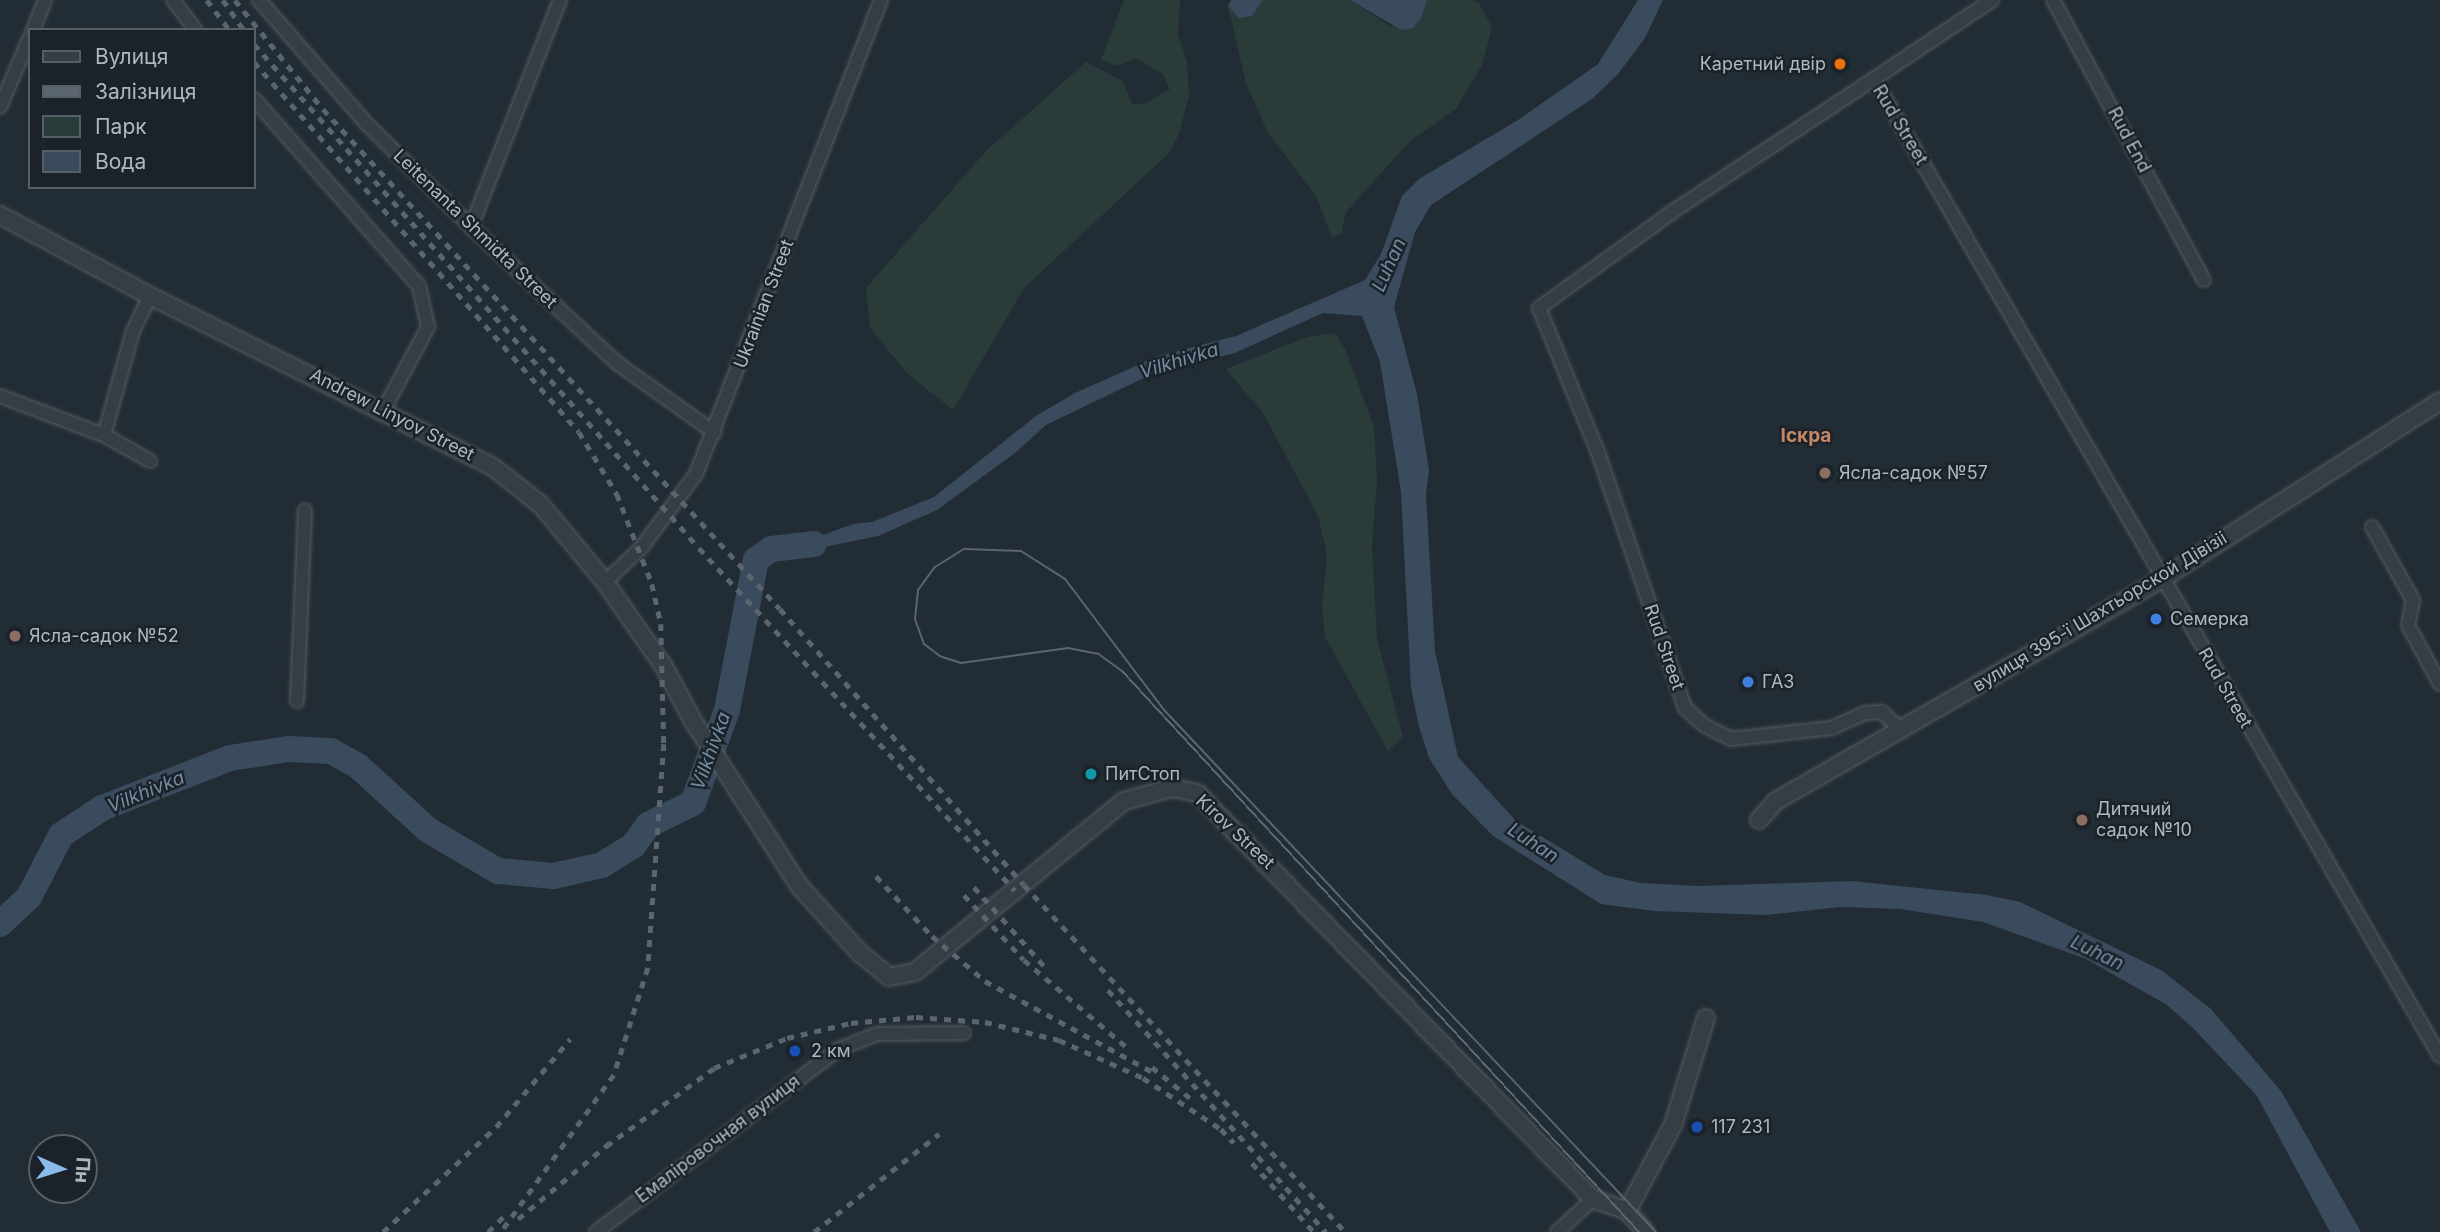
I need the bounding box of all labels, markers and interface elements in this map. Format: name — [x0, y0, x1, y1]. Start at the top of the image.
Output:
legend — [28, 28, 256, 189]
text: Вулиця — [95, 44, 168, 69]
place label: Каретний двір — [1700, 53, 1826, 75]
marker: Каретний двір — [1832, 56, 1848, 72]
text: Залізниця — [95, 79, 196, 104]
street label: Rud Street — [1868, 81, 1932, 169]
street label: Rud End — [2103, 104, 2155, 176]
text: Парк — [95, 114, 147, 139]
street label: Leitenanta Shmidta Street — [389, 145, 561, 313]
text: Вода — [95, 149, 146, 174]
water label: Luhan — [1367, 235, 1411, 295]
street label: Ukrainian Street — [730, 237, 798, 371]
water label: Vilkhivka — [1137, 338, 1221, 384]
street label: Andrew Linyov Street — [306, 364, 478, 466]
district label: Іскра — [1781, 425, 1831, 447]
place label: Ясла-садок №57 — [1839, 462, 1988, 484]
marker: Ясла-садок №57 — [1817, 465, 1833, 481]
street label: вулиця 395-ї Шахтьорской Дівізіі — [1969, 527, 2231, 697]
street label: Rud Street — [1639, 601, 1689, 693]
place label: Семерка — [2170, 608, 2249, 630]
marker: Семерка — [2148, 611, 2164, 627]
place label: Ясла-садок №52 — [29, 625, 179, 647]
marker: Ясла-садок №52 — [7, 628, 23, 644]
street label: Rud Street — [2193, 644, 2257, 732]
place label: ГАЗ — [1762, 671, 1794, 693]
marker: ГАЗ — [1740, 674, 1756, 690]
water label: Vilkhivka — [686, 709, 736, 793]
place label: ПитСтоп — [1105, 763, 1180, 785]
water label: Vilkhivka — [104, 766, 188, 818]
marker: ПитСтоп — [1083, 766, 1099, 782]
street label: Kirov Street — [1191, 790, 1279, 874]
place label: Дитячий садок №10 — [2096, 799, 2192, 842]
marker: Дитячий садок №10 — [2074, 812, 2090, 828]
water label: Luhan — [1503, 818, 1563, 868]
water label: Luhan — [2067, 930, 2127, 976]
place label: 2 км — [811, 1040, 851, 1062]
marker: 2 км — [785, 1041, 805, 1061]
street label: Емаліровочная вулиця — [632, 1070, 804, 1208]
place label: 117 231 — [1711, 1116, 1770, 1138]
marker: 117 231 — [1689, 1119, 1705, 1135]
north arrow — [28, 1134, 98, 1204]
text: Пн — [70, 1156, 95, 1184]

